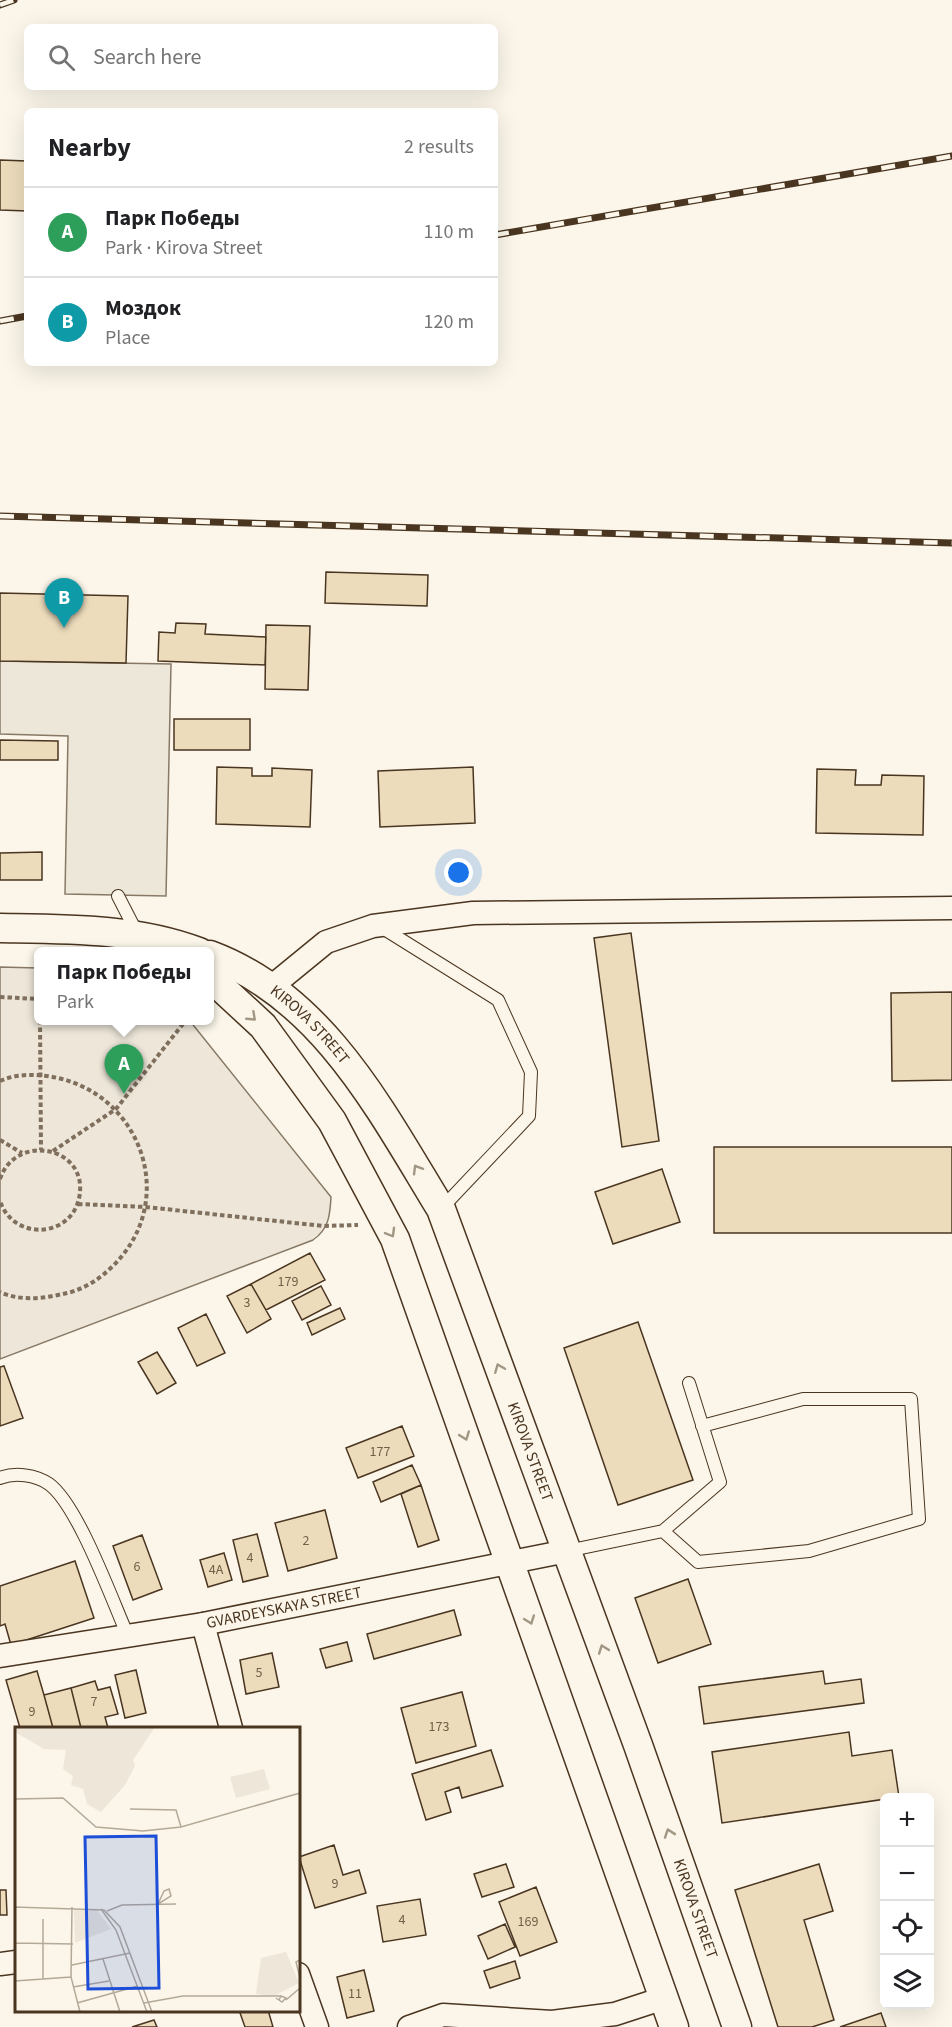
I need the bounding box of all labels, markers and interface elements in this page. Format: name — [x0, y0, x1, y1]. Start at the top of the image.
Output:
search box — [24, 24, 498, 90]
icon: search — [45, 41, 78, 74]
text: Search here — [93, 41, 201, 73]
text: Nearby — [48, 129, 131, 166]
text: 2 results — [404, 133, 474, 161]
text: Парк Победы — [105, 202, 240, 234]
text: A — [62, 218, 73, 246]
text: 110 m — [424, 218, 474, 246]
text: Park · Kirova Street — [105, 234, 263, 262]
text: Моздок — [105, 292, 181, 324]
text: B — [61, 308, 74, 336]
text: 120 m — [424, 308, 474, 336]
text: Place — [105, 324, 150, 352]
pin: B — [44, 578, 84, 628]
your location — [444, 858, 473, 887]
popup — [34, 947, 214, 1025]
text: Парк Победы — [57, 956, 191, 988]
street label: KIROVA STREET — [266, 980, 355, 1069]
text: Park — [57, 988, 94, 1016]
one-way arrow — [245, 1009, 256, 1020]
pin: A — [104, 1044, 144, 1094]
one-way arrow — [412, 1165, 424, 1175]
one-way arrow — [383, 1227, 395, 1237]
house number: 179 — [278, 1272, 298, 1292]
house number: 3 — [244, 1293, 251, 1313]
one-way arrow — [494, 1363, 506, 1374]
street label: KIROVA STREET — [502, 1399, 559, 1505]
one-way arrow — [457, 1430, 470, 1441]
house number: 177 — [370, 1442, 390, 1462]
house number: 2 — [303, 1531, 310, 1551]
house number: 4 — [247, 1548, 254, 1568]
house number: 6 — [134, 1557, 141, 1577]
house number: 4А — [209, 1560, 224, 1580]
street label: GVARDEYSKAYA STREET — [204, 1581, 364, 1634]
one-way arrow — [522, 1614, 535, 1624]
one-way arrow — [598, 1645, 610, 1656]
house number: 5 — [256, 1663, 263, 1683]
house number: 7 — [91, 1692, 98, 1712]
house number: 9 — [29, 1702, 36, 1722]
house number: 173 — [429, 1717, 449, 1737]
inset map — [15, 1727, 300, 2012]
map controls — [880, 1793, 934, 2009]
button: + — [880, 1793, 934, 1847]
one-way arrow — [663, 1828, 676, 1839]
button: − — [880, 1847, 934, 1901]
street label: KIROVA STREET — [668, 1856, 723, 1962]
house number: 9 — [332, 1874, 339, 1894]
button: locate — [880, 1901, 934, 1955]
house number: 4 — [399, 1910, 406, 1930]
house number: 169 — [518, 1912, 538, 1932]
button: layers — [880, 1955, 934, 2009]
house number: 11 — [348, 1984, 362, 2004]

